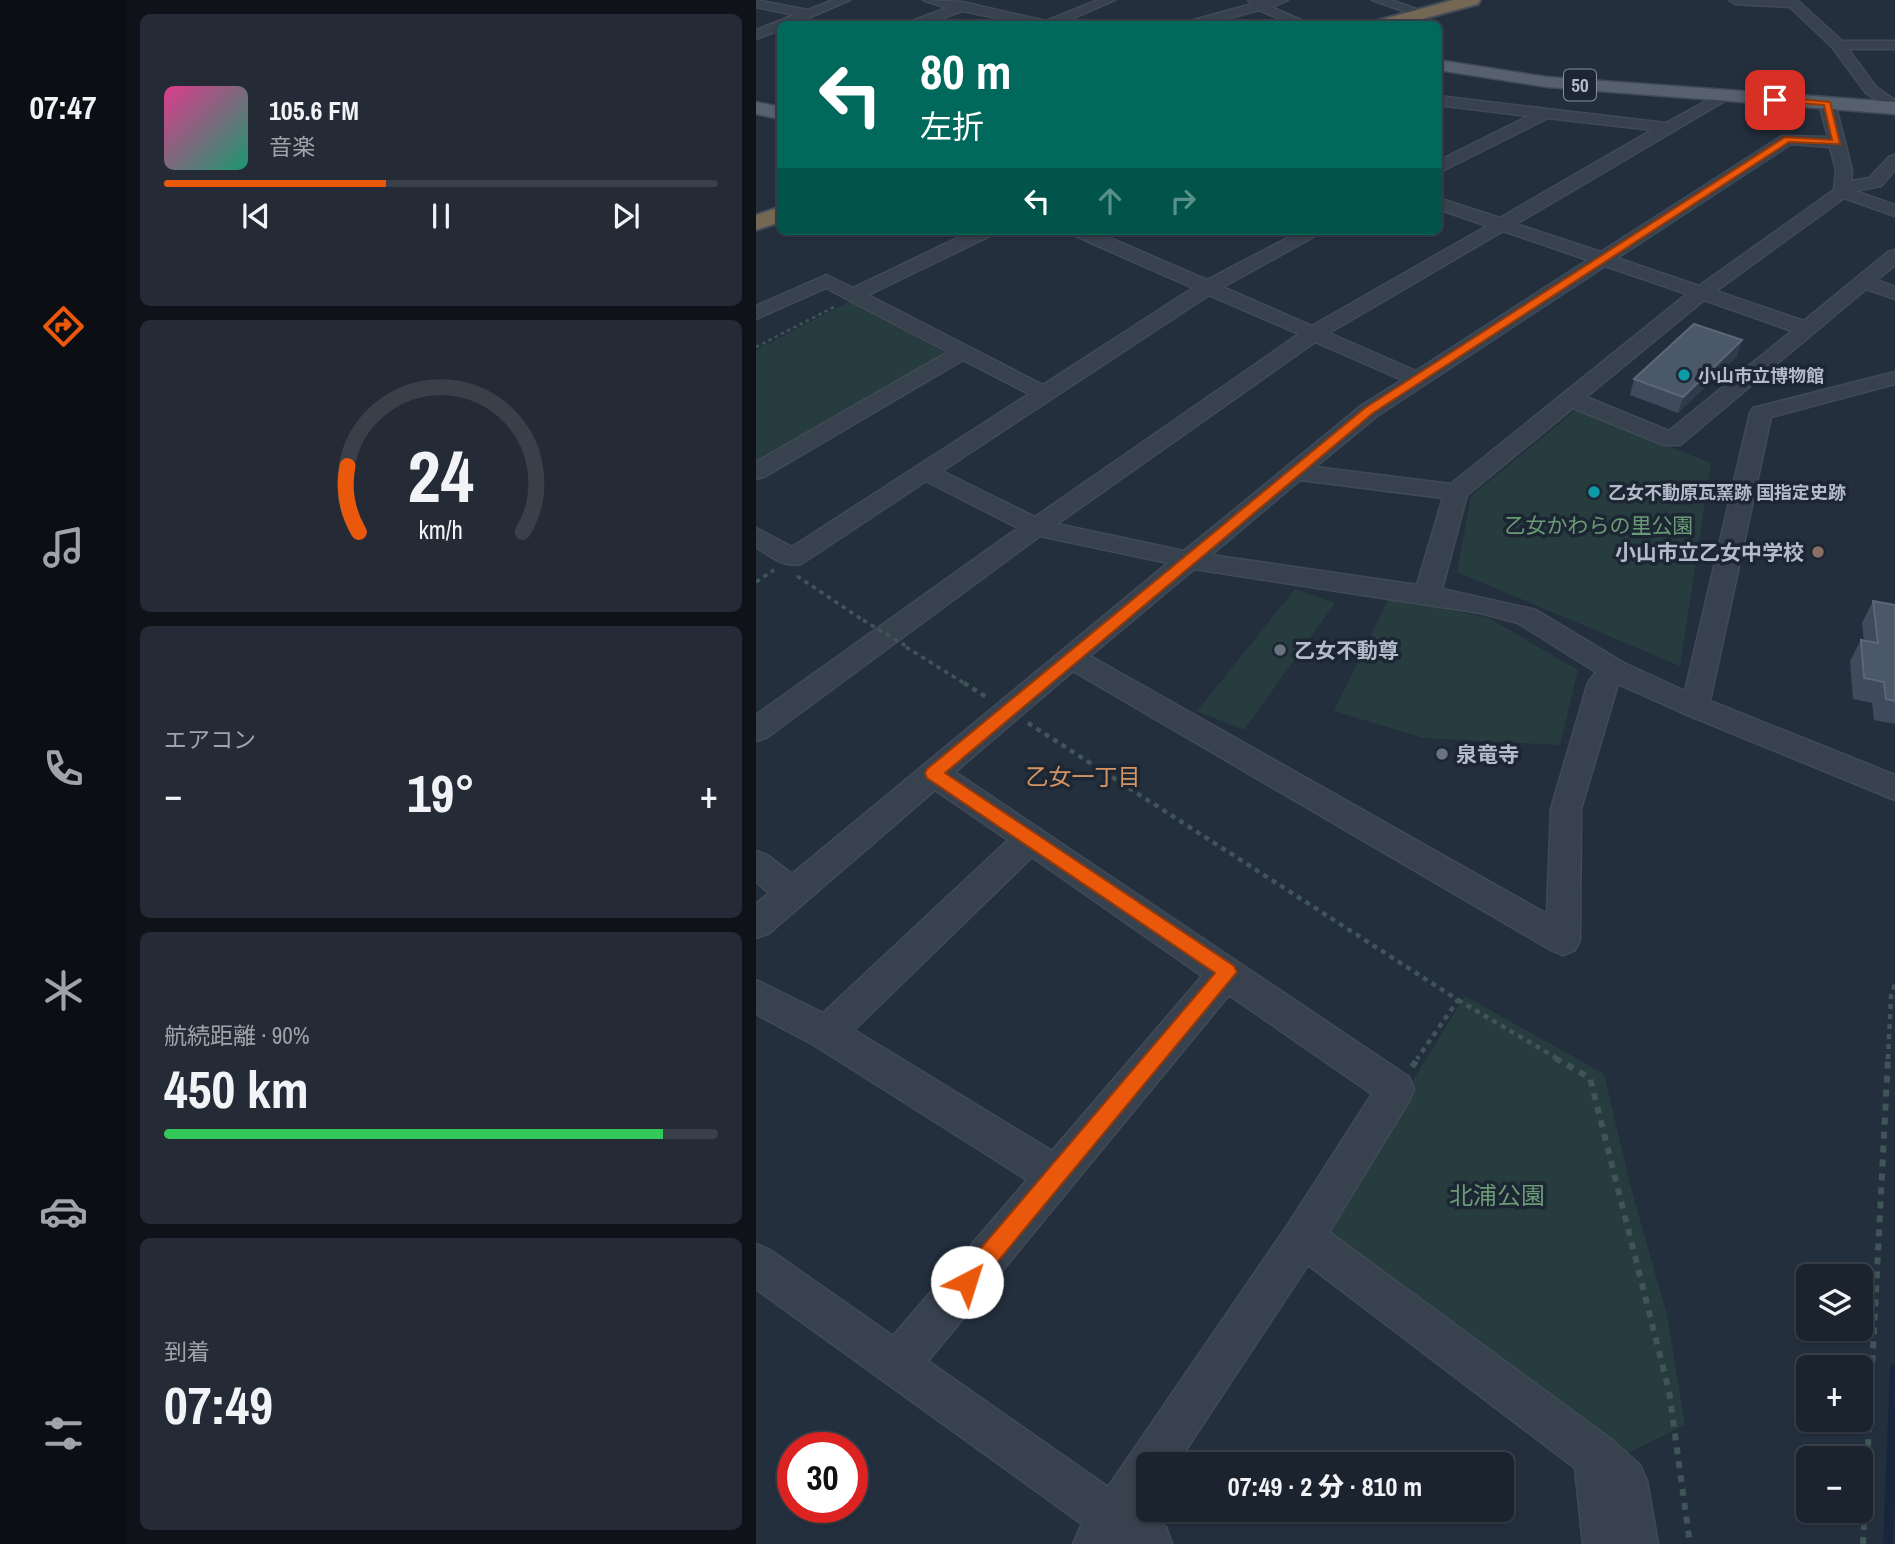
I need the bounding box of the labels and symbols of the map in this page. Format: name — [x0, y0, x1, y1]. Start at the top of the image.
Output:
road number: 50 — [1564, 69, 1596, 100]
pin — [1745, 70, 1805, 130]
place label: 小山市立博物館 — [1698, 363, 1824, 388]
marker: 小山市立博物館 — [1676, 367, 1692, 383]
place label: 乙女不動原瓦窯跡 国指定史跡 — [1608, 480, 1846, 505]
marker: 乙女不動原瓦窯跡 国指定史跡 — [1586, 484, 1602, 500]
park label: 乙女かわらの里公園 — [1505, 511, 1694, 540]
place label: 小山市立乙女中学校 — [1615, 538, 1804, 567]
marker: 小山市立乙女中学校 — [1810, 544, 1826, 560]
place label: 乙女不動尊 — [1294, 636, 1399, 665]
marker: 乙女不動尊 — [1272, 642, 1288, 658]
place label: 泉竜寺 — [1456, 740, 1519, 769]
marker: 泉竜寺 — [1434, 746, 1450, 762]
district label: 乙女一丁目 — [1026, 761, 1141, 792]
park label: 北浦公園 — [1449, 1179, 1545, 1211]
position arrow — [930, 1245, 1004, 1319]
speed limit sign: 30 — [777, 1432, 868, 1523]

